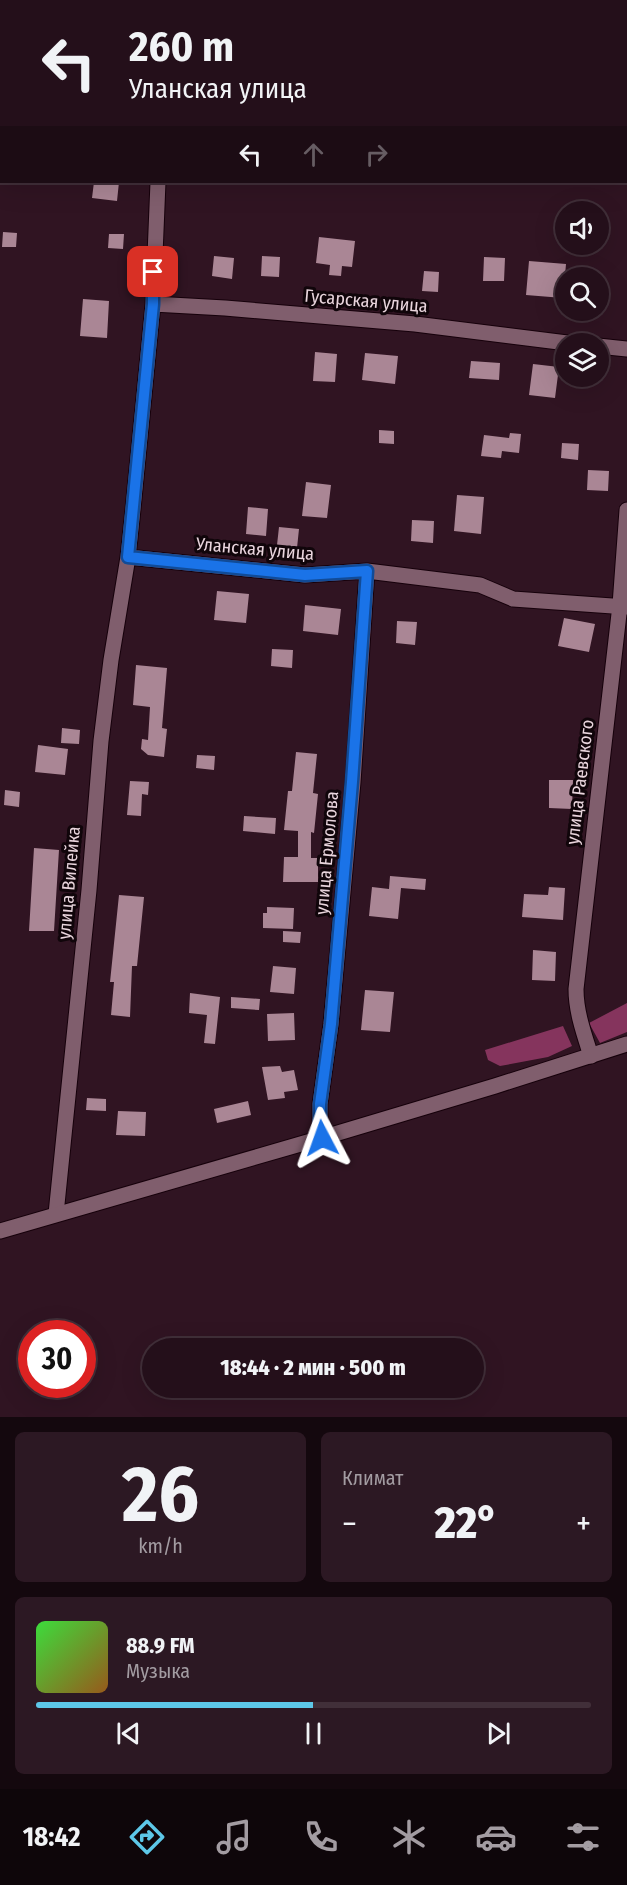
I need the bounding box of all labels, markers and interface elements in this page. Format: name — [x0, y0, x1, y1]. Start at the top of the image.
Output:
text: 260 m — [129, 22, 234, 72]
icon: left — [30, 24, 108, 102]
text: Уланская улица — [129, 73, 307, 105]
icon: left — [234, 138, 267, 171]
icon: ahead — [297, 138, 330, 171]
icon: right — [360, 138, 393, 171]
map controls — [555, 201, 609, 387]
button: sound — [555, 201, 609, 255]
pin — [127, 246, 178, 297]
icon: arrive — [136, 255, 169, 288]
button: search — [555, 267, 609, 321]
street label: Гусарская улица — [303, 285, 429, 317]
button: layers — [555, 333, 609, 387]
street label: Уланская улица — [194, 533, 315, 565]
street label: улица Раевского — [561, 718, 599, 846]
street label: улица Ермолова — [311, 790, 343, 916]
street label: улица Вилейка — [53, 825, 85, 941]
position arrow — [290, 1106, 354, 1170]
speed limit sign: 30 — [18, 1320, 96, 1398]
text: 18:44 · 2 мин · 500 m — [220, 1354, 406, 1381]
text: 26 — [122, 1448, 199, 1542]
text: Климат — [342, 1466, 403, 1490]
text: 22° — [435, 1496, 498, 1550]
text: − — [342, 1504, 357, 1544]
text: + — [576, 1504, 591, 1544]
text: km/h — [138, 1534, 183, 1558]
text: 88.9 FM — [126, 1632, 195, 1659]
text: Музыка — [126, 1659, 190, 1683]
icon: previous — [112, 1717, 145, 1750]
icon: pause — [297, 1717, 330, 1750]
icon: next — [482, 1717, 515, 1750]
icon: directions — [126, 1816, 168, 1858]
icon: music — [213, 1816, 255, 1858]
icon: phone — [300, 1816, 342, 1858]
icon: climate — [388, 1816, 430, 1858]
icon: car — [475, 1816, 517, 1858]
icon: filters — [562, 1816, 604, 1858]
text: 18:42 — [23, 1821, 80, 1853]

